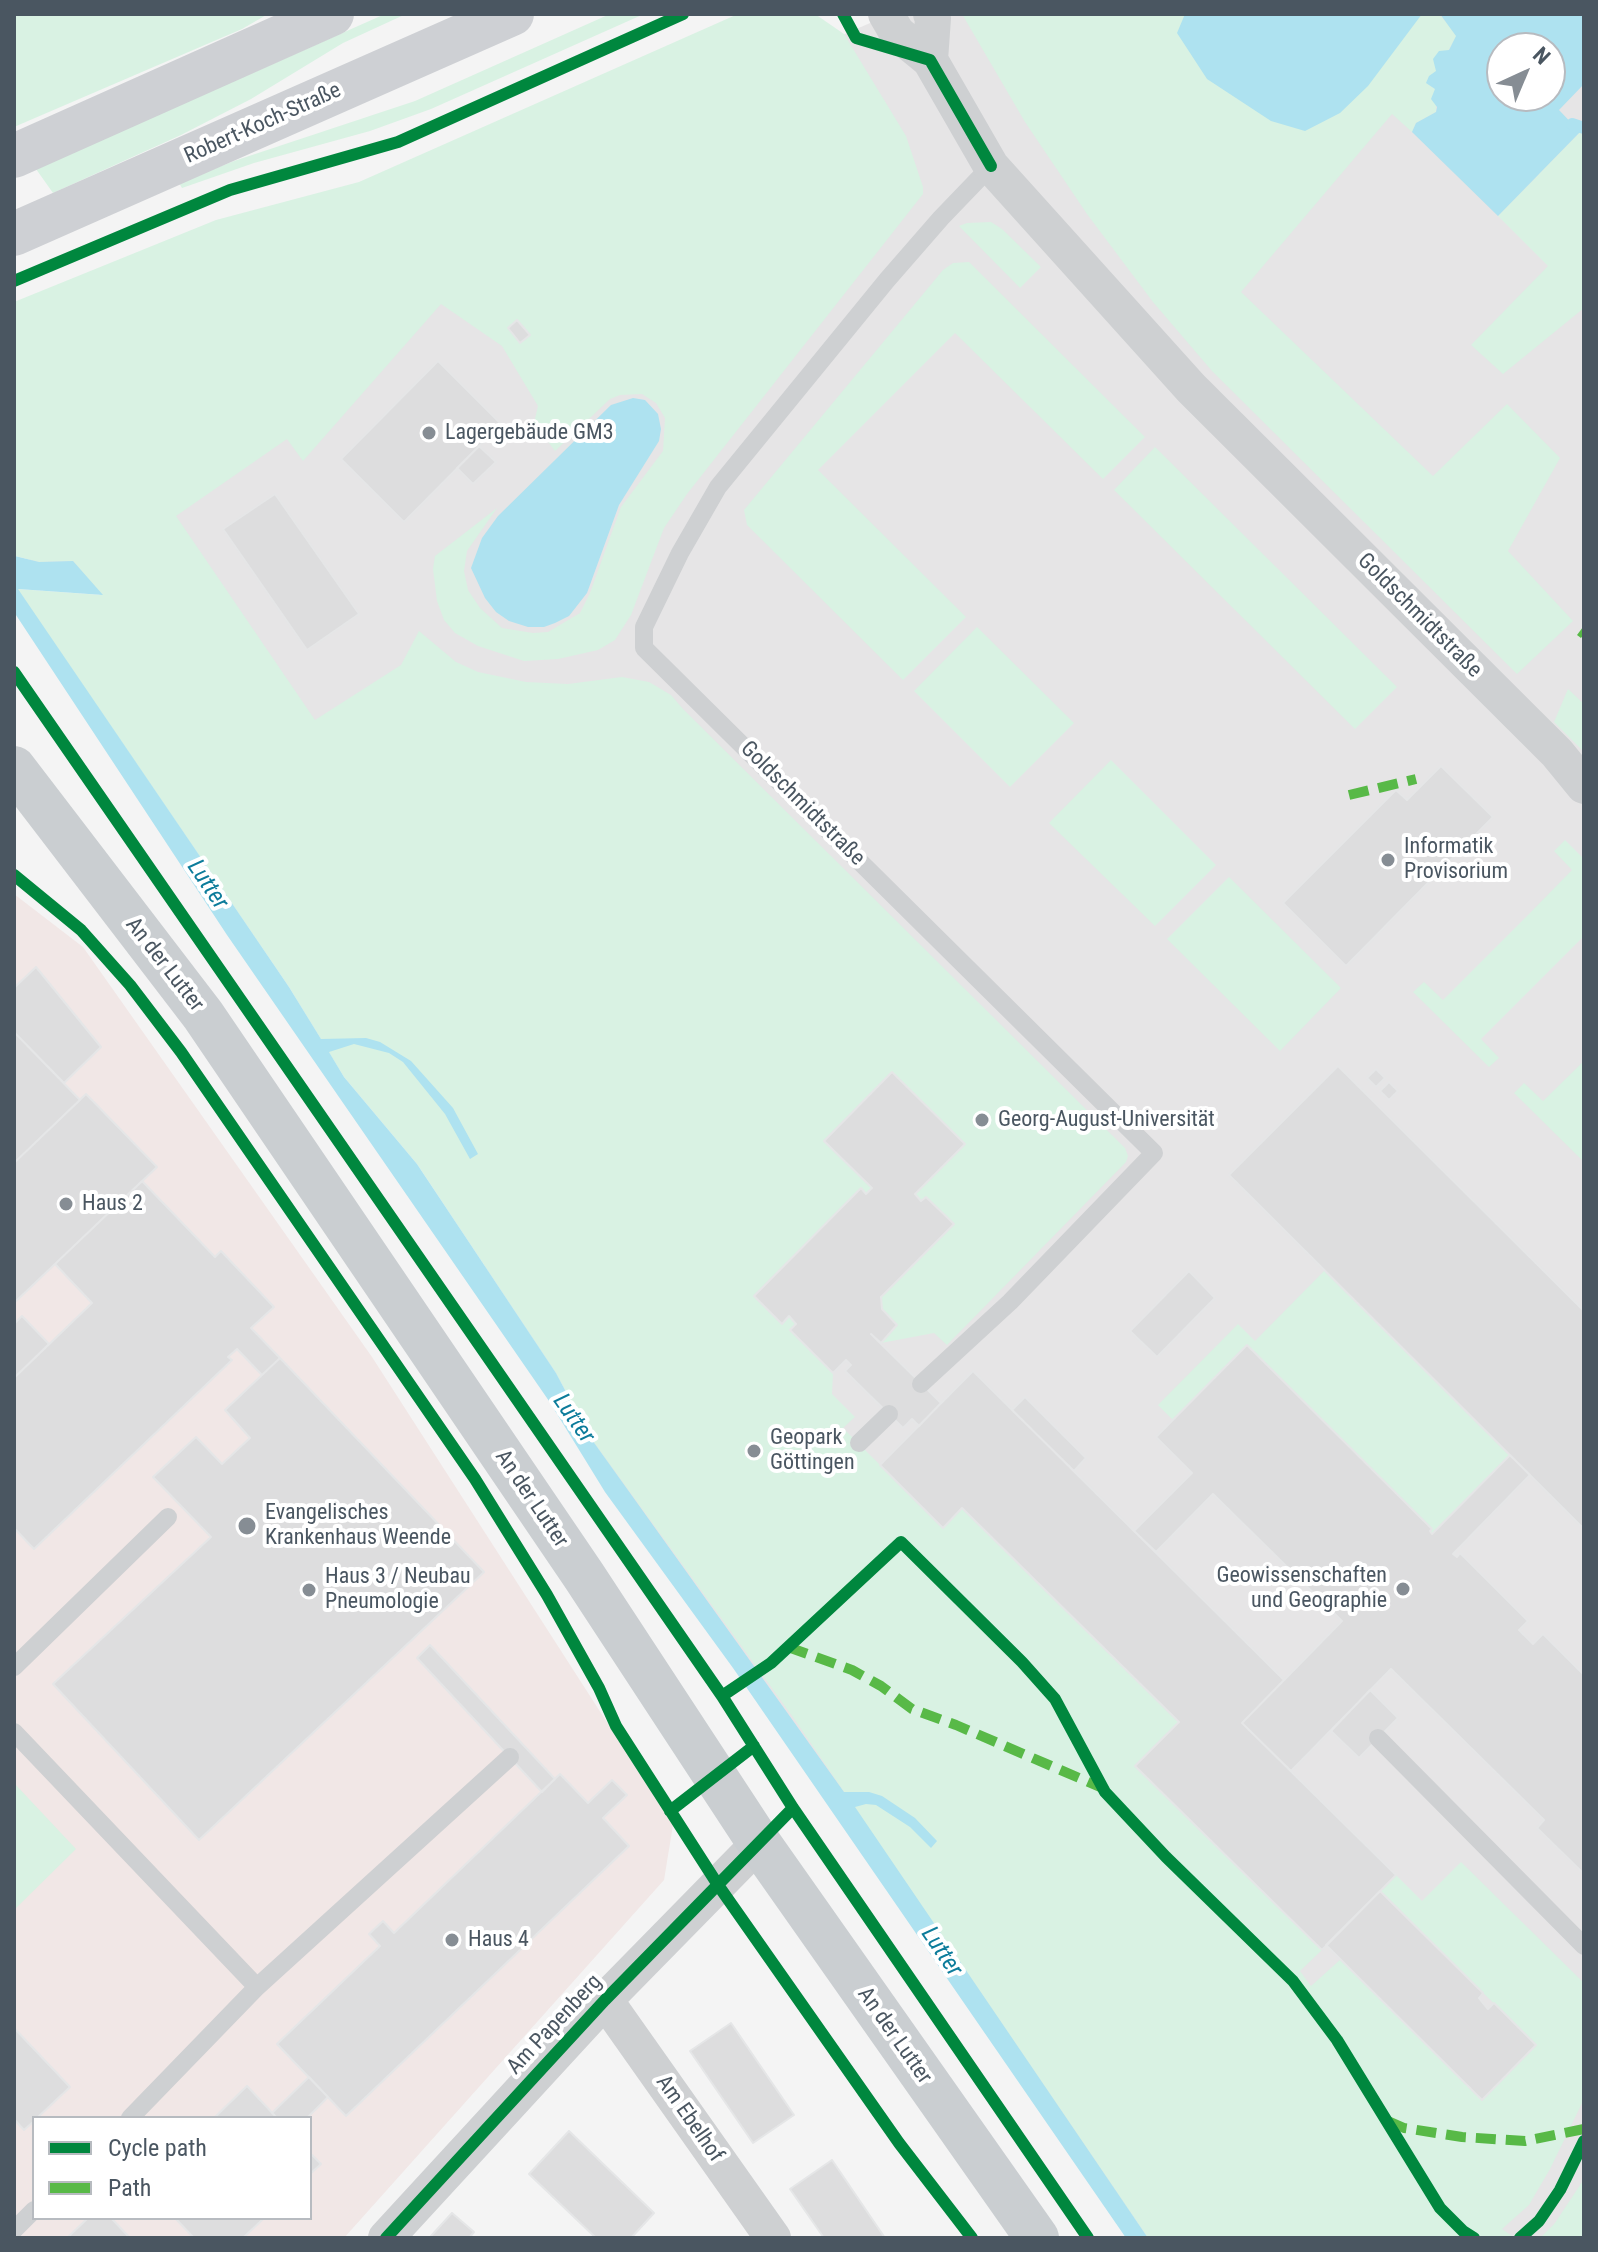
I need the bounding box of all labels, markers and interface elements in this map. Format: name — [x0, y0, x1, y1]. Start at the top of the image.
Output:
north arrow — [1486, 32, 1566, 112]
text: N — [1528, 42, 1555, 69]
street label: Robert-Koch-Straße — [181, 78, 345, 170]
place label: Lagergebäude GM3 — [445, 420, 614, 446]
marker: Lagergebäude GM3 — [420, 424, 438, 442]
street label: Goldschmidtstraße — [1351, 548, 1487, 684]
street label: Goldschmidtstraße — [734, 736, 870, 872]
place label: Informatik Provisorium — [1404, 834, 1508, 886]
marker: Informatik Provisorium — [1379, 851, 1397, 869]
water label: Lutter — [180, 855, 234, 915]
street label: An der Lutter — [119, 913, 209, 1017]
place label: Georg-August-Universität — [998, 1107, 1215, 1133]
marker: Georg-August-Universität — [973, 1111, 991, 1129]
place label: Haus 2 — [82, 1191, 143, 1217]
marker: Haus 2 — [57, 1195, 75, 1213]
water label: Lutter — [546, 1389, 600, 1449]
place label: Geopark Göttingen — [770, 1425, 855, 1476]
marker: Geopark Göttingen — [745, 1442, 763, 1460]
street label: An der Lutter — [489, 1445, 573, 1553]
place label: Evangelisches Krankenhaus Weende — [265, 1500, 451, 1552]
marker: Evangelisches Krankenhaus Weende — [236, 1515, 258, 1537]
place label: Geowissenschaften und Geographie — [1216, 1563, 1387, 1614]
place label: Haus 3 / Neubau Pneumologie — [325, 1564, 471, 1616]
marker: Geowissenschaften und Geographie — [1394, 1580, 1412, 1598]
marker: Haus 3 / Neubau Pneumologie — [300, 1581, 318, 1599]
water label: Lutter — [914, 1922, 968, 1982]
place label: Haus 4 — [468, 1927, 529, 1953]
marker: Haus 4 — [443, 1931, 461, 1949]
street label: Am Papenberg — [502, 1969, 608, 2081]
street label: An der Lutter — [851, 1983, 937, 2089]
street label: Am Ebelhof — [649, 2070, 729, 2168]
legend — [32, 2116, 312, 2220]
text: Cycle path — [108, 2134, 207, 2162]
text: Path — [108, 2174, 151, 2202]

